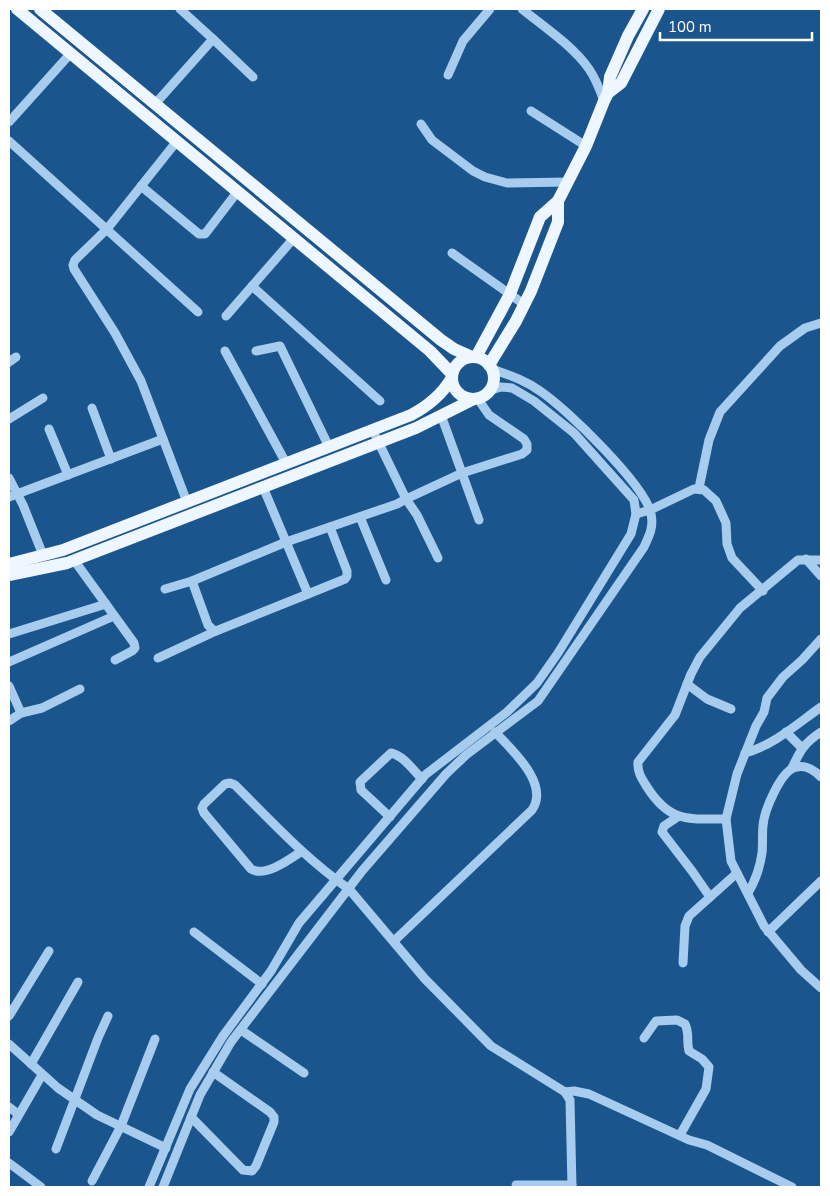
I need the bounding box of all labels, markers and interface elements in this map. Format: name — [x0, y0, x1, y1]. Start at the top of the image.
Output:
scale bar — [660, 10, 812, 42]
text: 100 m — [668, 17, 712, 37]

